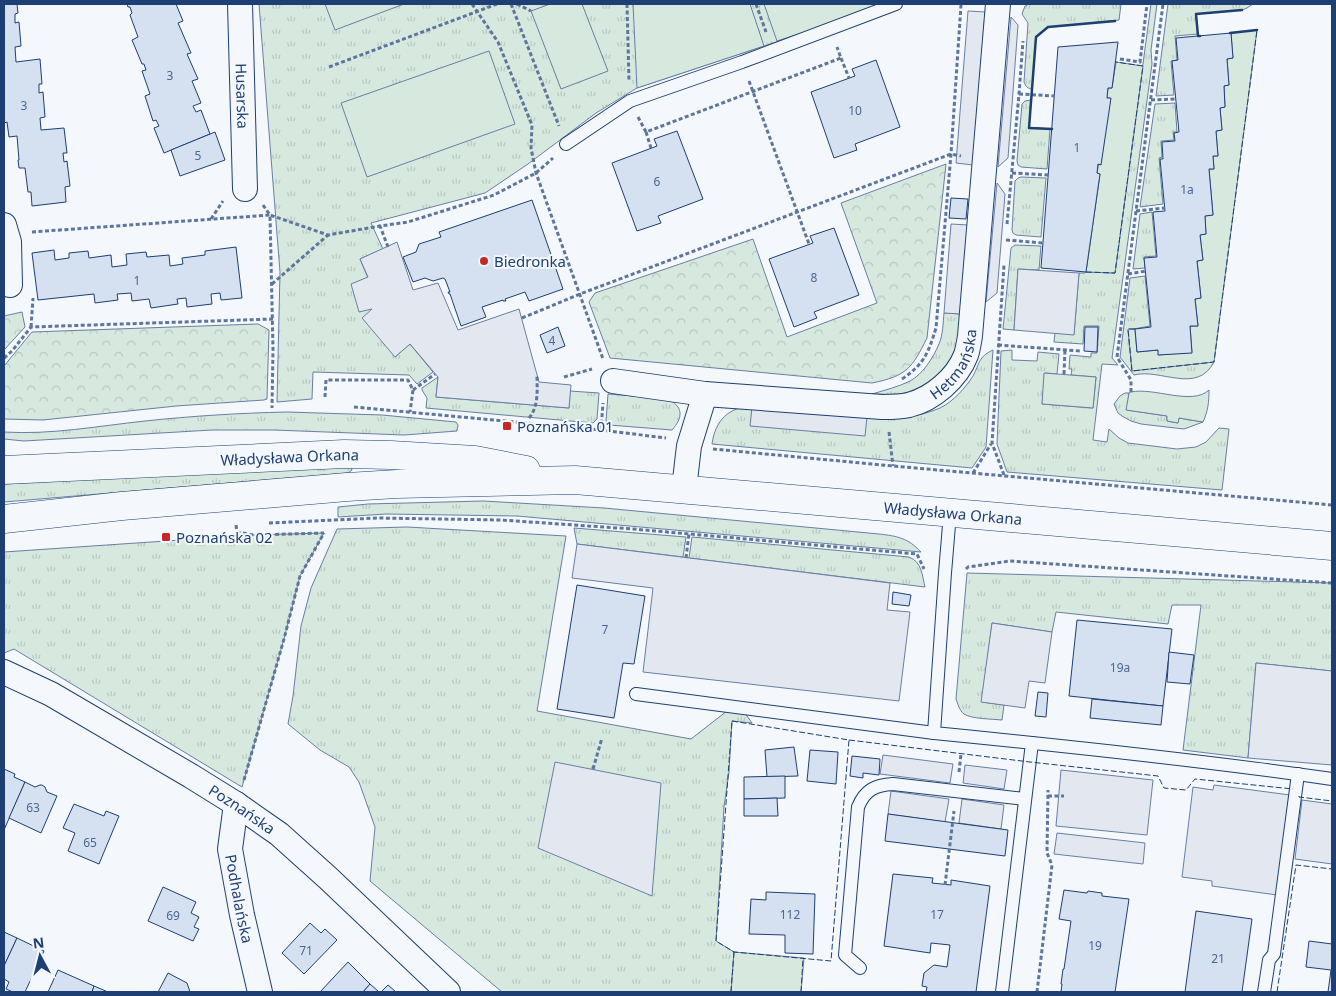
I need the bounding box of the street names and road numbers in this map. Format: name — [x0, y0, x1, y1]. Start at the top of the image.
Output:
street label: Husarska — [232, 63, 253, 129]
street label: Hetmańska — [925, 328, 981, 404]
street label: Władysława Orkana — [220, 444, 359, 470]
street label: Władysława Orkana — [883, 497, 1023, 529]
street label: Poznańska — [205, 780, 279, 838]
street label: Podhalańska — [221, 853, 258, 945]

